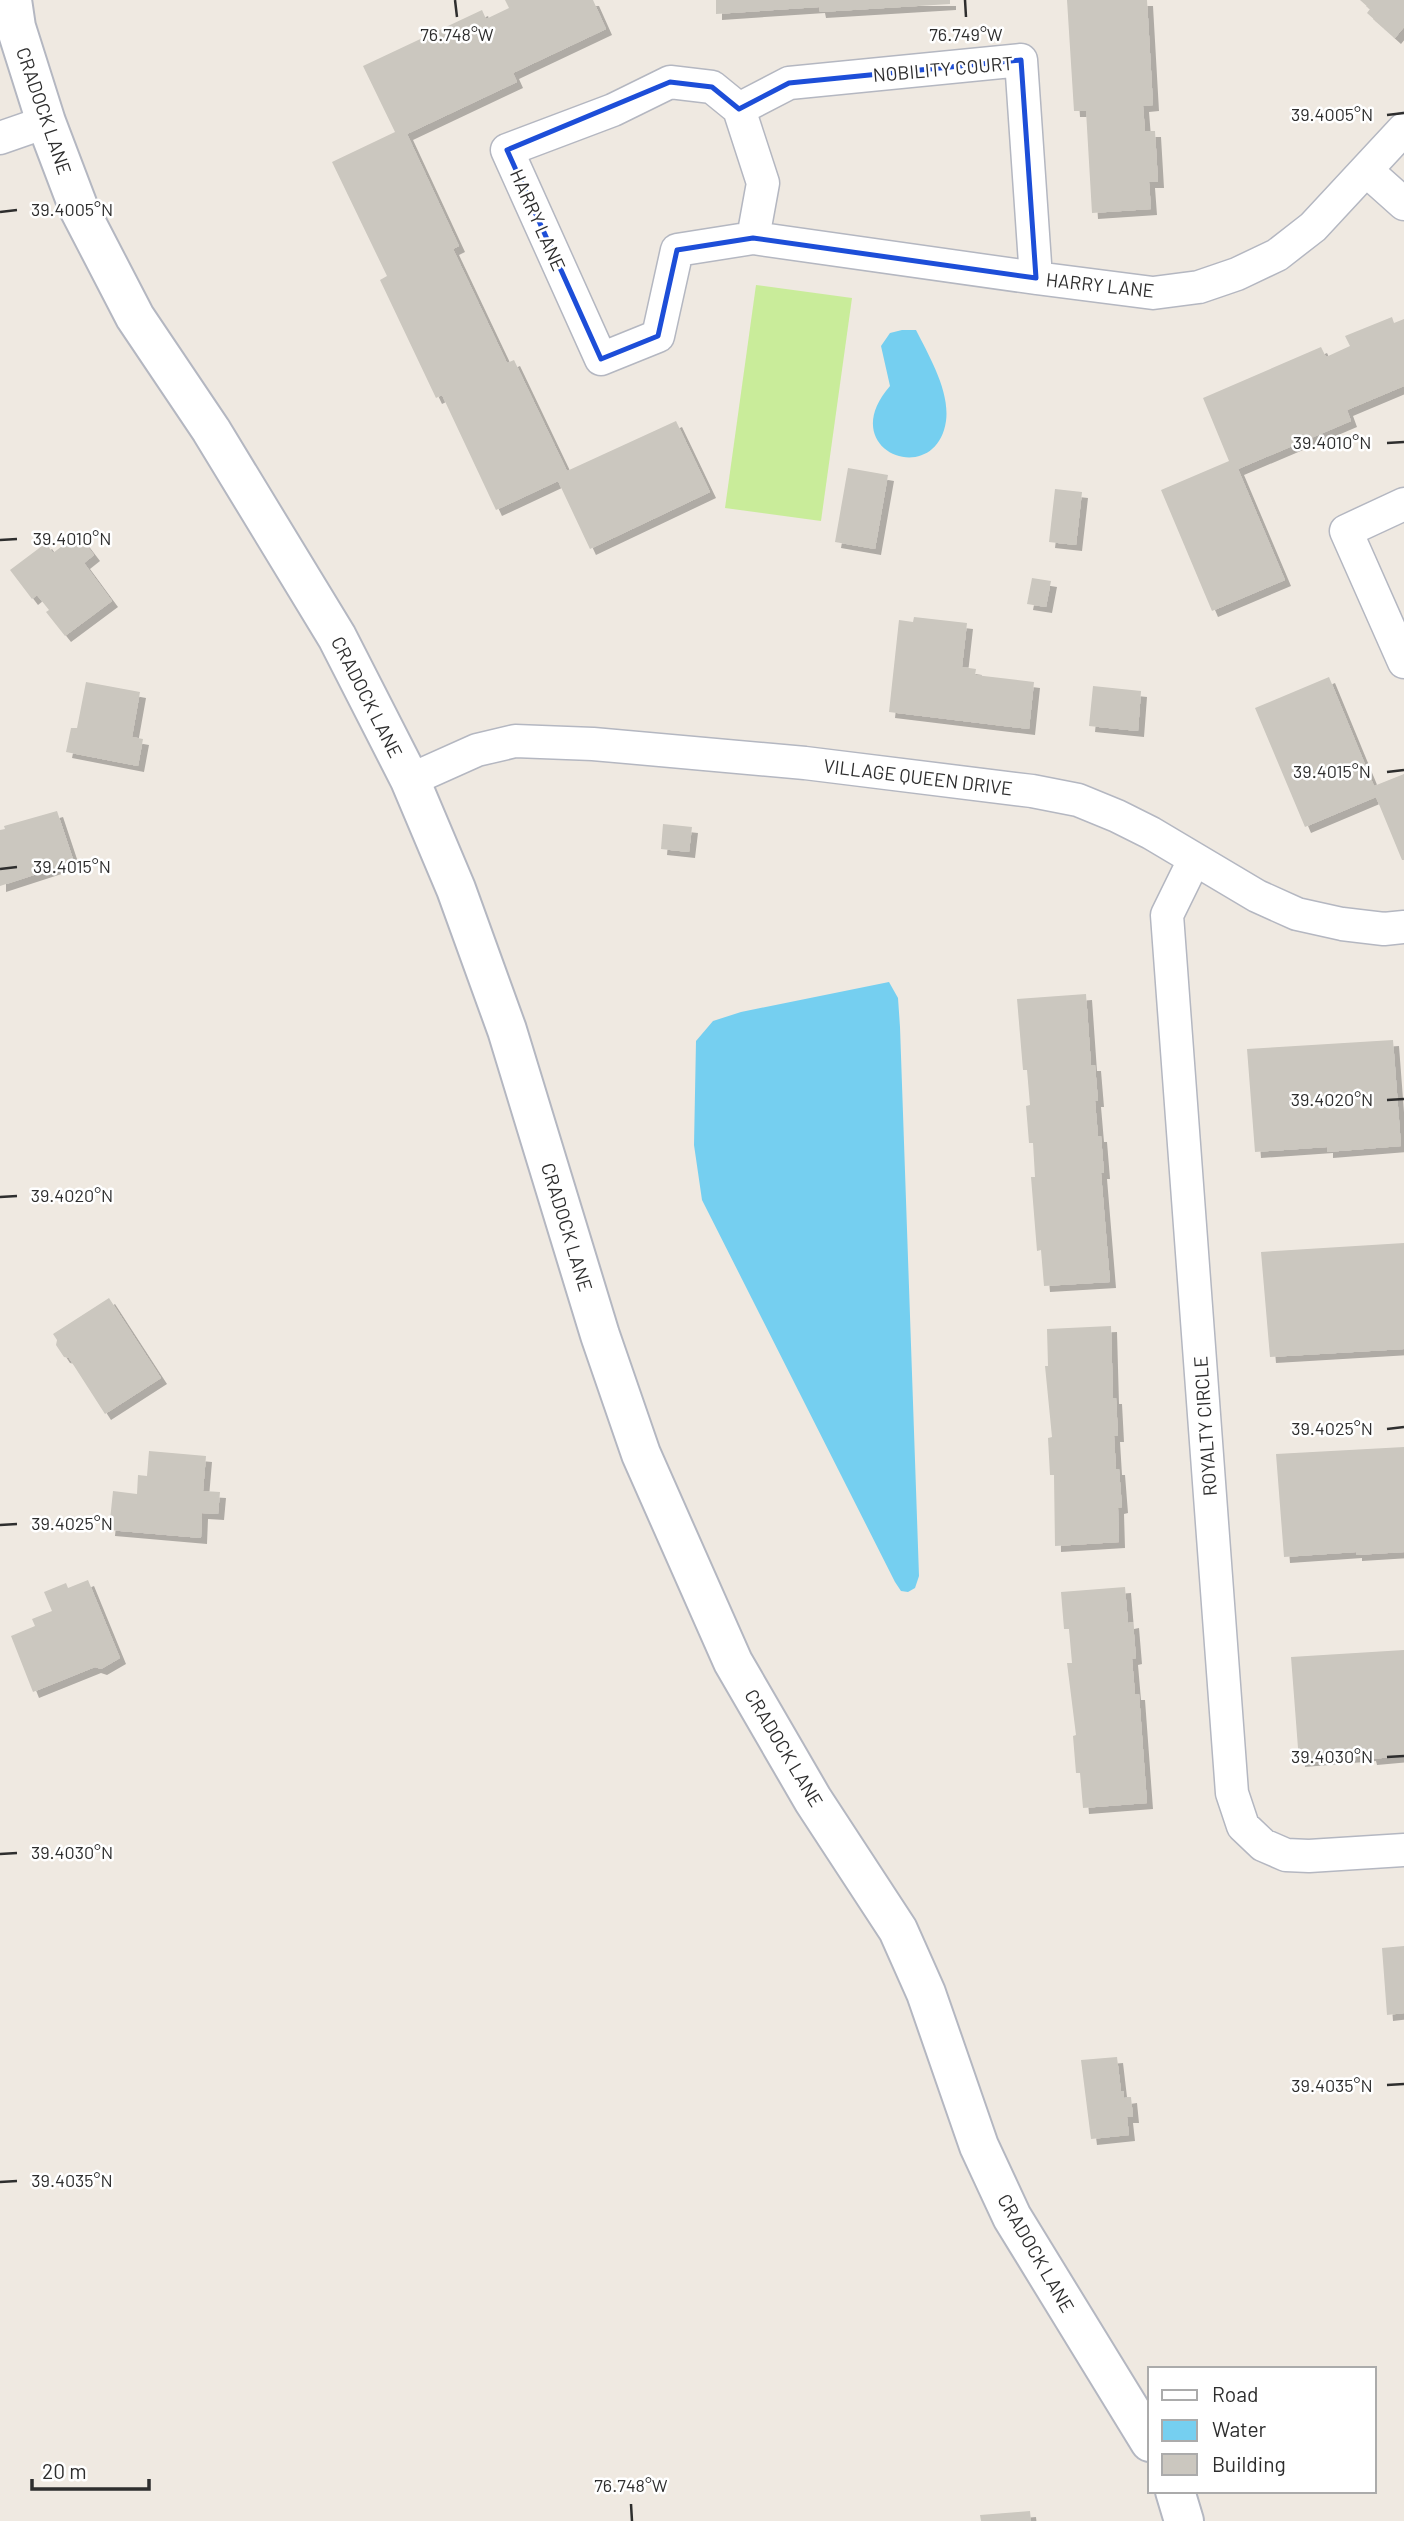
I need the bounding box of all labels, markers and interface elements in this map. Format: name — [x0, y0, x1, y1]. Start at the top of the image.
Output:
text: 76.748°W — [420, 23, 494, 45]
text: 76.749°W — [929, 23, 1003, 45]
street label: CRADOCK LANE — [12, 44, 77, 177]
street label: NOBILITY COURT — [872, 51, 1014, 86]
text: 39.4005°N — [1291, 103, 1373, 125]
street label: HARRY LANE — [506, 165, 571, 274]
text: 39.4005°N — [31, 198, 113, 220]
street label: HARRY LANE — [1045, 267, 1155, 302]
text: 39.4010°N — [1293, 431, 1371, 453]
text: 39.4010°N — [33, 527, 111, 549]
street label: CRADOCK LANE — [327, 632, 408, 761]
street label: VILLAGE QUEEN DRIVE — [822, 753, 1014, 800]
text: 39.4015°N — [1293, 760, 1371, 782]
text: 39.4015°N — [33, 855, 111, 877]
text: 39.4020°N — [1291, 1088, 1373, 1110]
street label: CRADOCK LANE — [537, 1160, 598, 1294]
text: 39.4020°N — [31, 1184, 113, 1206]
street label: ROYALTY CIRCLE — [1188, 1355, 1221, 1497]
text: 39.4025°N — [1291, 1417, 1373, 1439]
text: 39.4025°N — [31, 1512, 113, 1534]
street label: CRADOCK LANE — [740, 1685, 829, 1811]
text: 39.4030°N — [1291, 1745, 1373, 1767]
text: 39.4030°N — [31, 1841, 113, 1863]
text: 39.4035°N — [1291, 2074, 1373, 2096]
text: 39.4035°N — [31, 2169, 113, 2191]
street label: CRADOCK LANE — [993, 2189, 1080, 2316]
legend — [1148, 2367, 1376, 2493]
text: Road — [1212, 2381, 1258, 2406]
text: Water — [1212, 2416, 1267, 2441]
scale bar — [32, 2448, 149, 2492]
text: Building — [1212, 2451, 1286, 2476]
text: 20 m — [42, 2458, 87, 2483]
text: 76.748°W — [594, 2474, 668, 2496]

